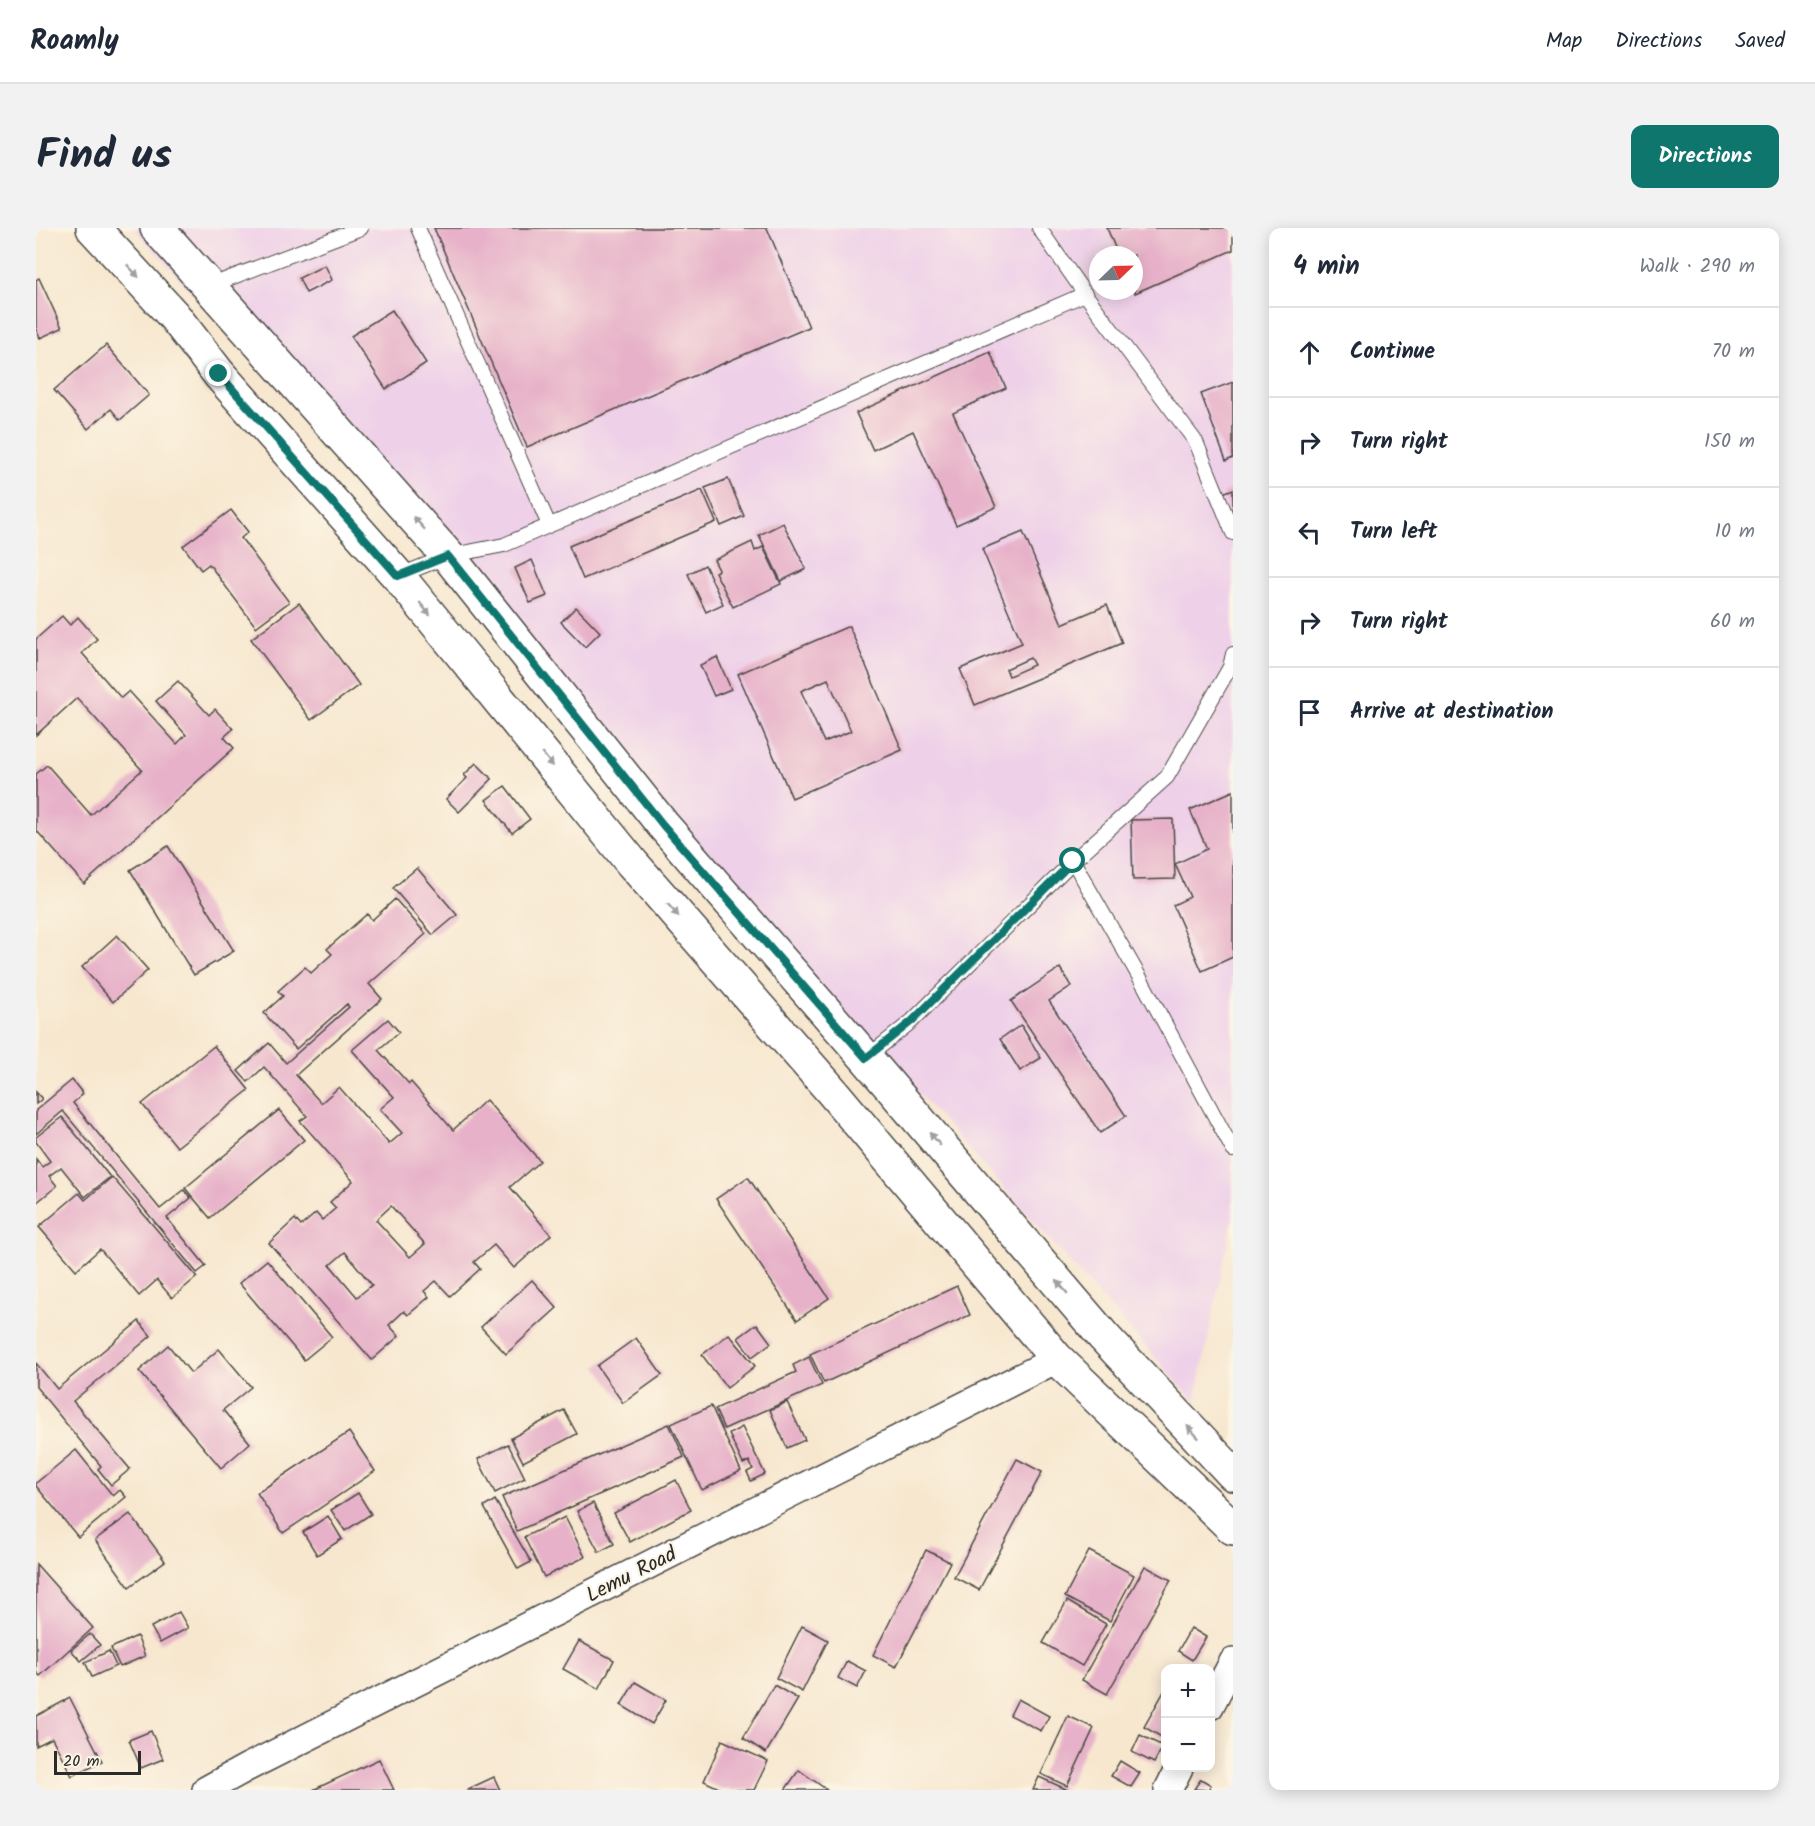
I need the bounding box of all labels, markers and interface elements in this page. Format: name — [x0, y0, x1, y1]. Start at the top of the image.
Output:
text: Roamly — [30, 19, 119, 64]
text: Map — [1546, 25, 1582, 58]
text: Directions — [1615, 25, 1702, 58]
text: Saved — [1735, 25, 1785, 58]
text: Find us — [36, 123, 172, 190]
button: Directions — [1631, 125, 1779, 188]
north arrow — [1089, 246, 1143, 300]
text: 4 min — [1293, 246, 1360, 288]
text: Walk · 290 m — [1640, 251, 1755, 283]
one-way arrow — [126, 263, 139, 278]
text: Continue — [1350, 335, 1435, 370]
icon: ahead — [1293, 336, 1326, 369]
text: 70 m — [1712, 336, 1755, 368]
route end — [205, 360, 231, 386]
text: Turn right — [1350, 425, 1448, 460]
icon: right — [1293, 426, 1326, 459]
text: 150 m — [1704, 426, 1755, 458]
text: Turn left — [1350, 515, 1437, 550]
one-way arrow — [413, 516, 426, 531]
icon: left — [1293, 516, 1326, 549]
text: 10 m — [1715, 516, 1755, 548]
one-way arrow — [418, 601, 431, 616]
text: Turn right — [1350, 605, 1448, 640]
icon: right — [1293, 606, 1326, 639]
text: 60 m — [1710, 606, 1755, 638]
text: Arrive at destination — [1350, 695, 1553, 730]
icon: arrive — [1293, 696, 1326, 729]
one-way arrow — [542, 752, 555, 768]
route start — [1059, 847, 1085, 873]
one-way arrow — [666, 902, 679, 917]
one-way arrow — [929, 1131, 942, 1147]
one-way arrow — [1055, 1279, 1068, 1295]
one-way arrow — [1186, 1424, 1200, 1439]
street label: Lemu Road — [580, 1538, 683, 1612]
map controls — [1161, 1664, 1215, 1772]
button: + — [1161, 1664, 1215, 1718]
button: − — [1161, 1718, 1215, 1772]
scale bar — [54, 1748, 141, 1776]
text: 20 m — [63, 1749, 99, 1774]

